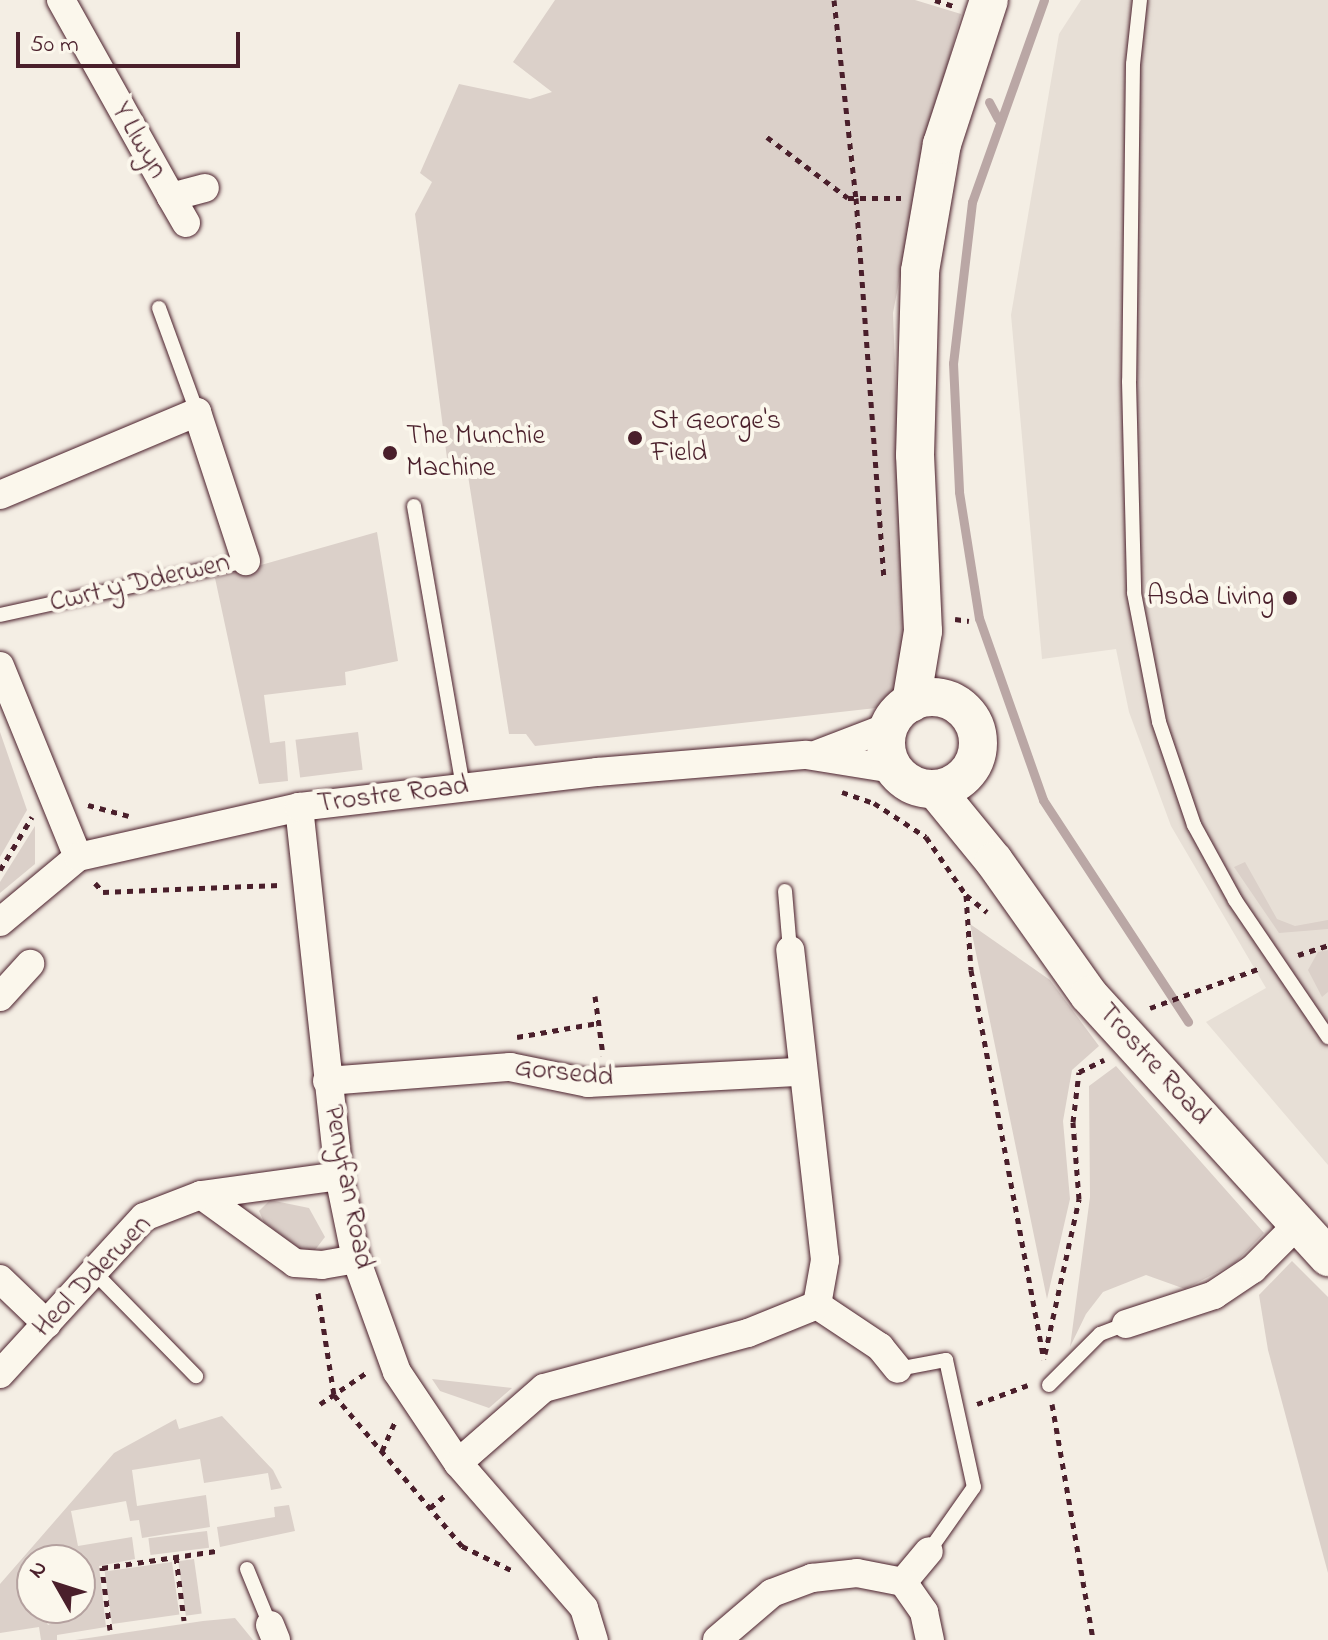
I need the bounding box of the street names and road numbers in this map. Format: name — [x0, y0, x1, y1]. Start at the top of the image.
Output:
street label: Y Llwyn — [103, 97, 173, 185]
street label: Cwrt y Dderwen — [47, 547, 233, 621]
street label: Trostre Road — [315, 770, 471, 822]
street label: Trostre Road — [1090, 997, 1216, 1133]
street label: Gorsedd — [513, 1052, 615, 1096]
street label: Penyfan Road — [315, 1102, 379, 1272]
street label: Heol Dderwen — [27, 1209, 159, 1345]

